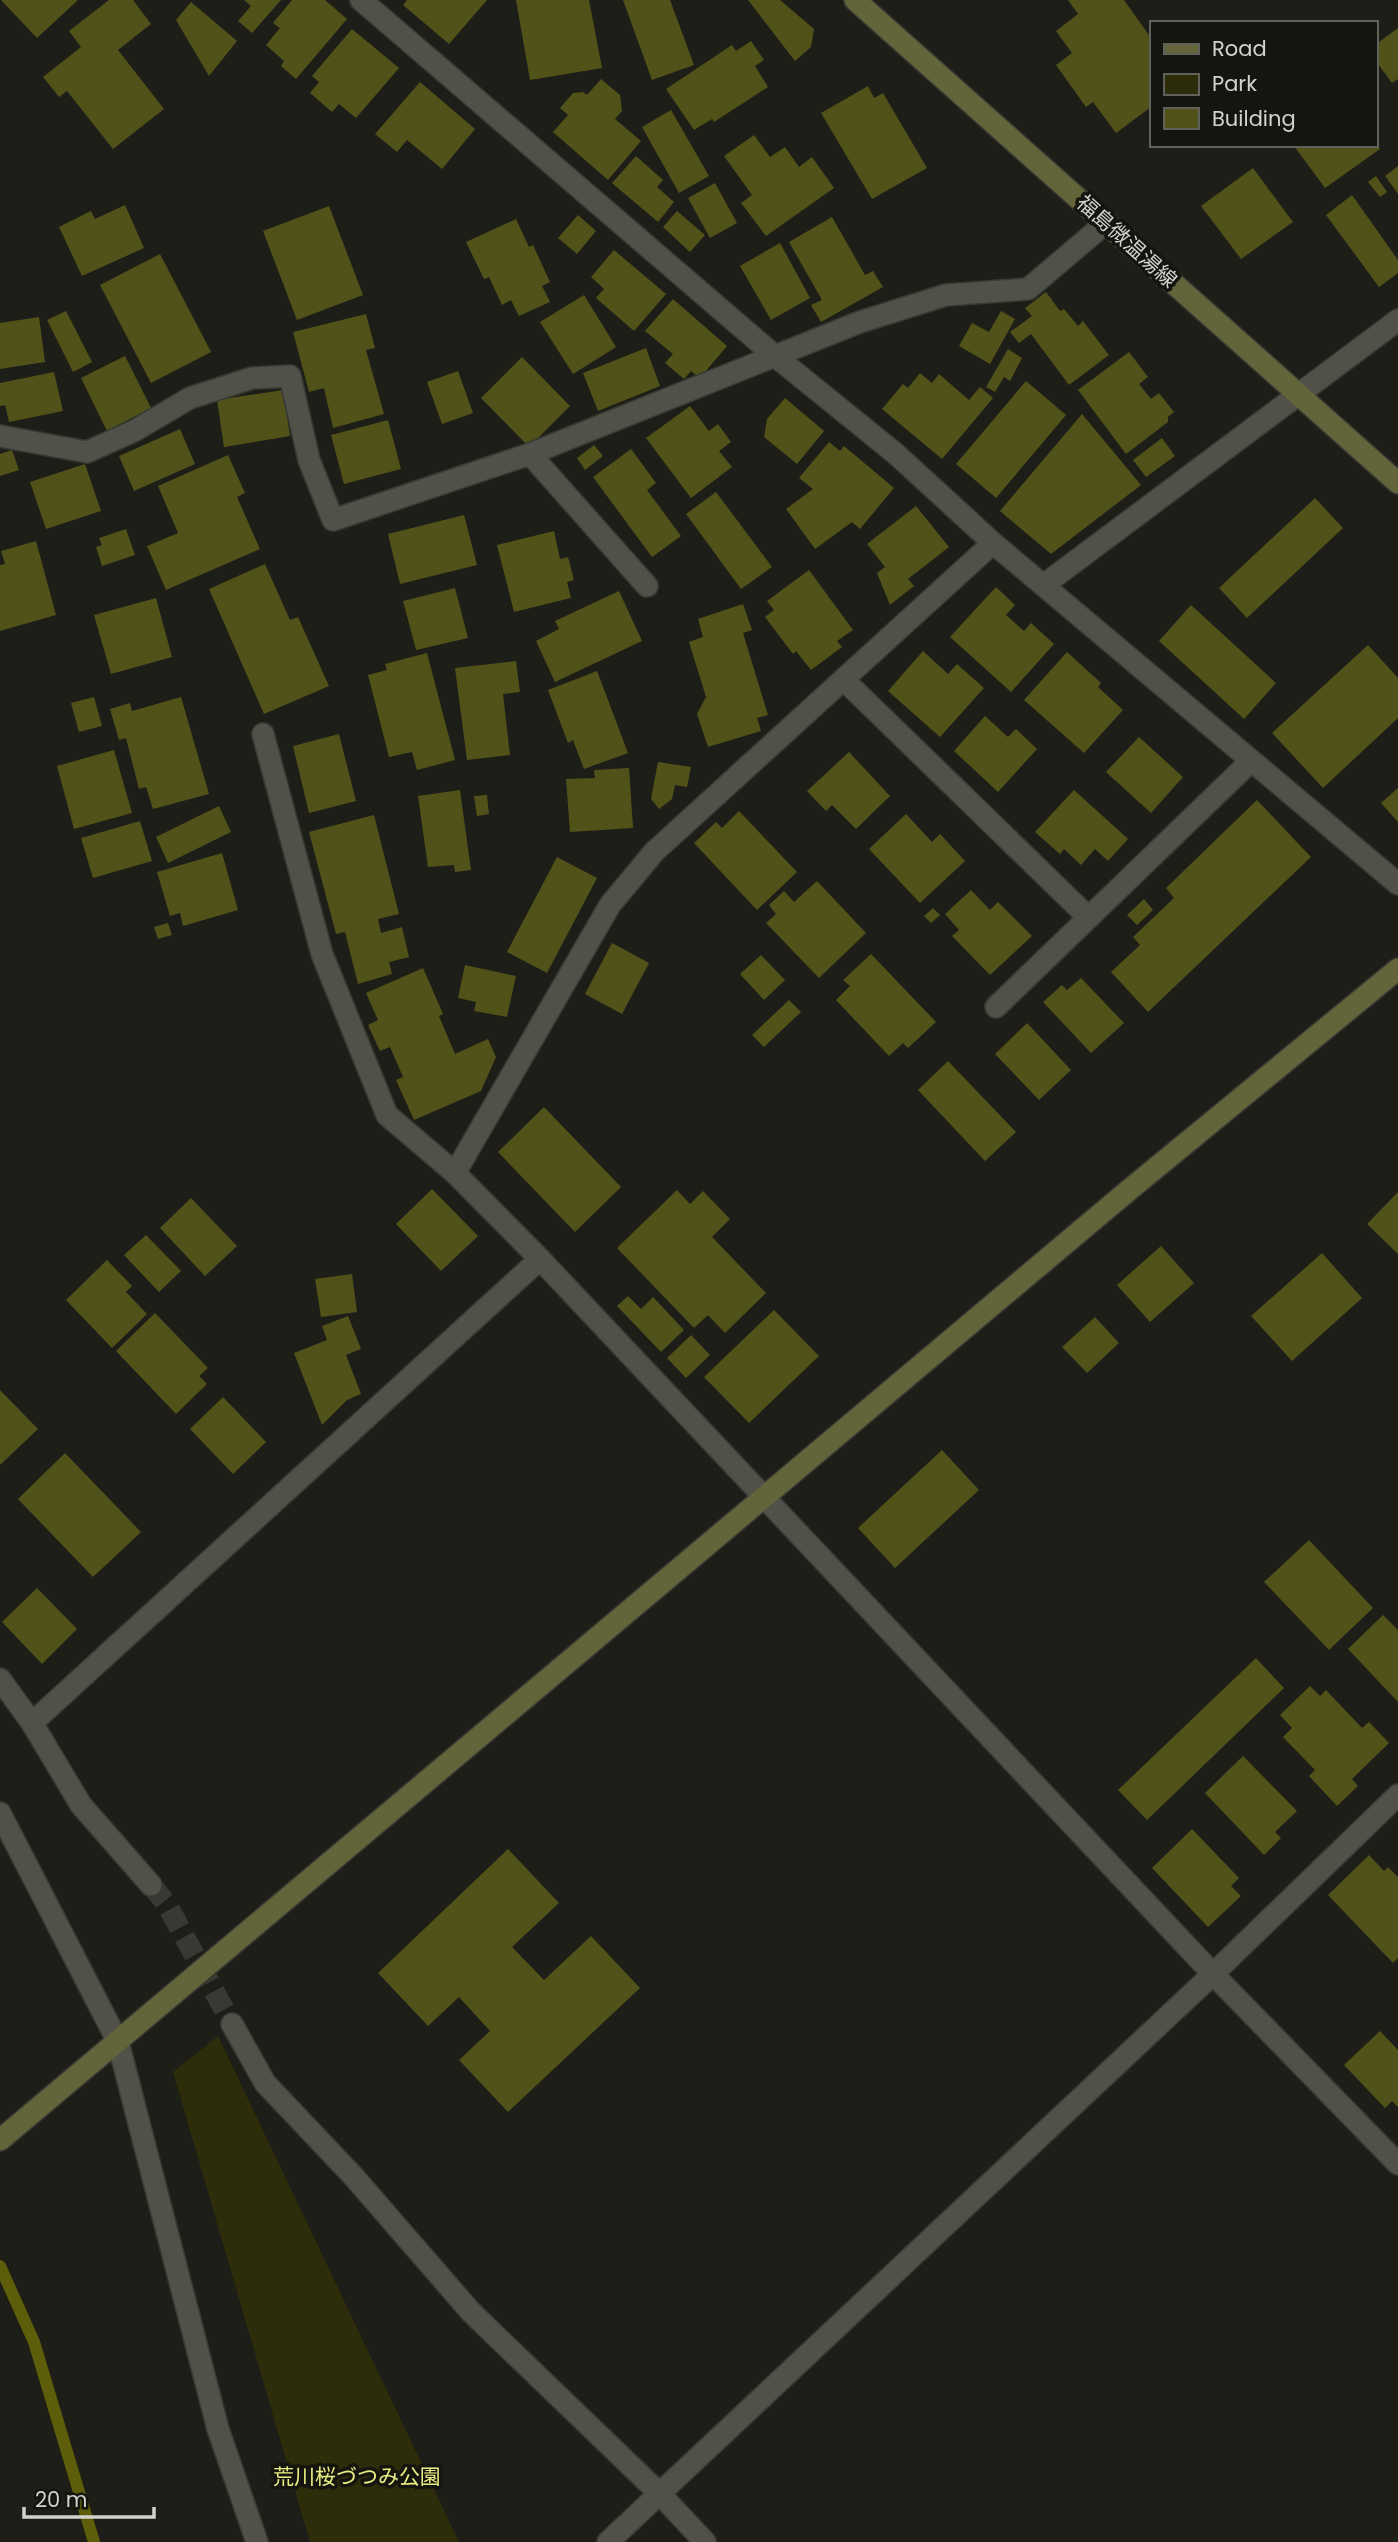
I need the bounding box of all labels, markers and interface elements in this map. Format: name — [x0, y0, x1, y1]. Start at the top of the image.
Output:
legend — [1150, 21, 1377, 147]
text: Road — [1212, 34, 1267, 63]
text: Park — [1212, 69, 1257, 98]
text: Building — [1212, 104, 1296, 133]
street label: 福島微温湯線 — [1070, 188, 1184, 294]
park label: 荒川桜づつみ公園 — [273, 2462, 441, 2491]
scale bar — [24, 2476, 154, 2520]
text: 20 m — [35, 2485, 88, 2514]

